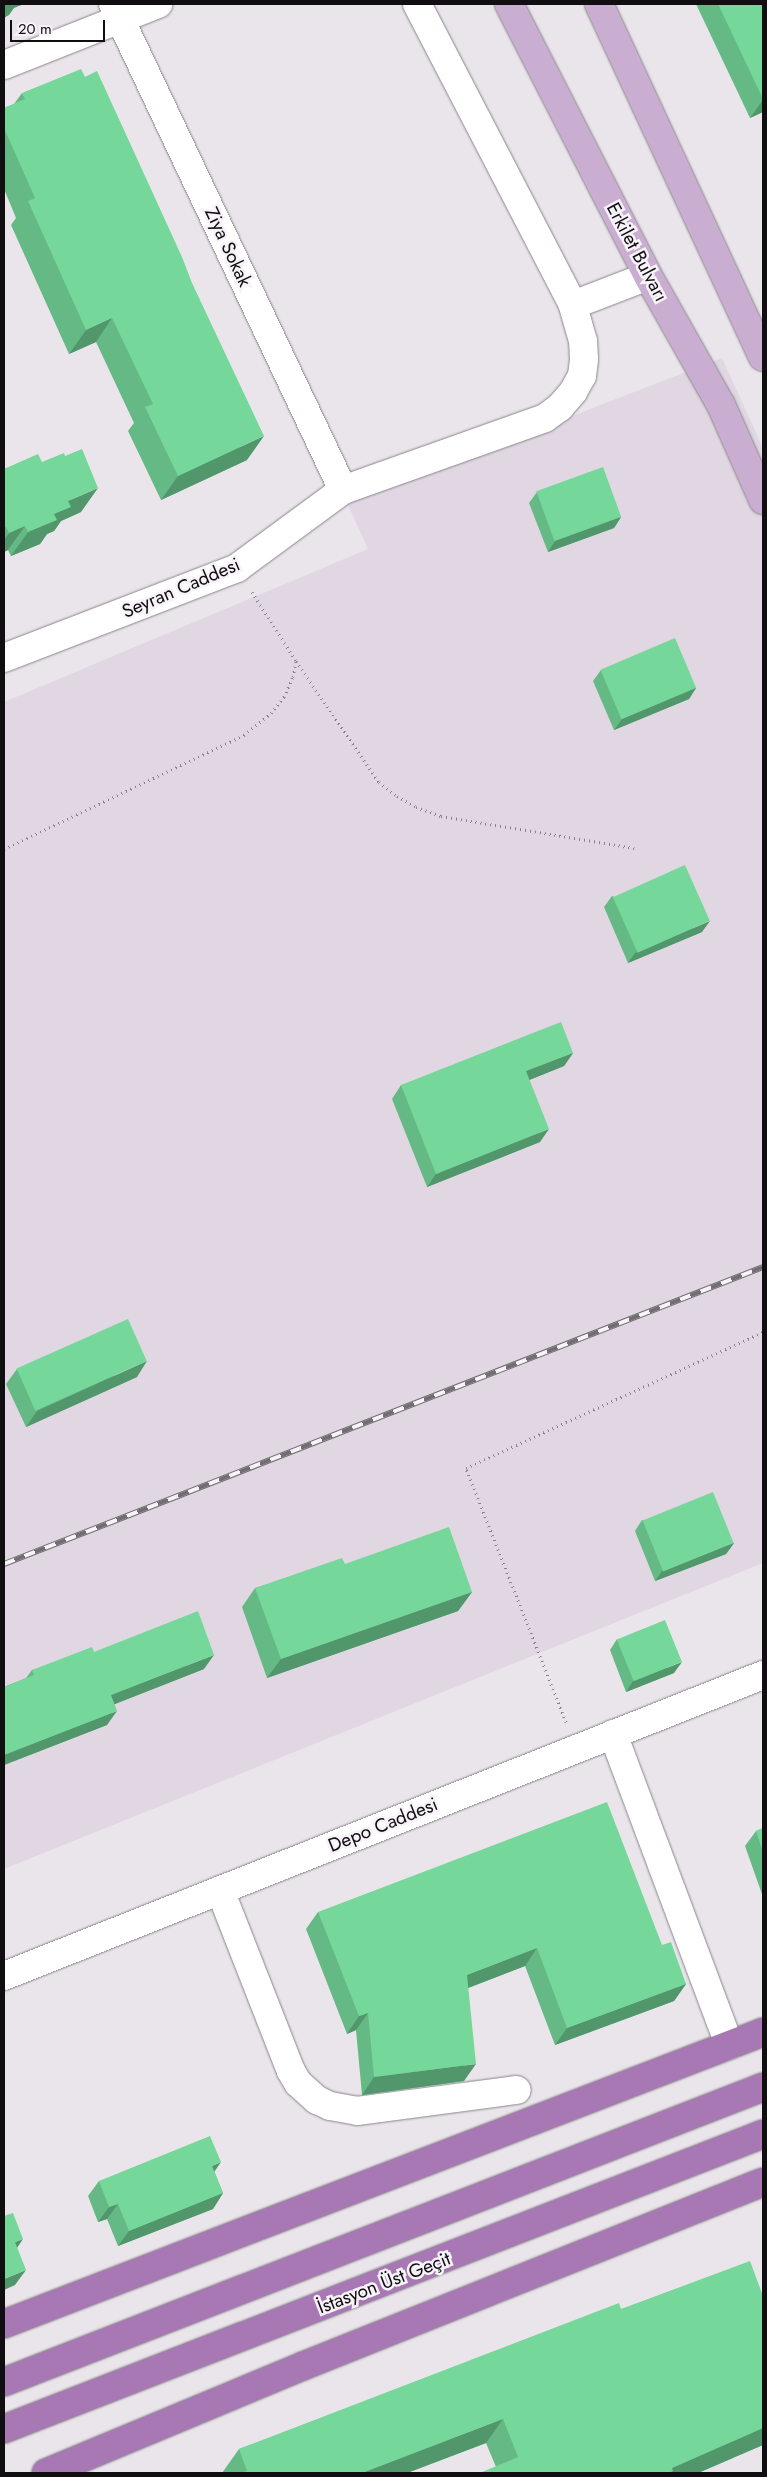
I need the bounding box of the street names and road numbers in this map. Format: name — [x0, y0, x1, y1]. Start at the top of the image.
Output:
street label: Erkilet Bulvarı — [601, 199, 673, 305]
street label: Ziya Sokak — [200, 204, 256, 290]
street label: Seyran Caddesi — [119, 553, 243, 623]
street label: Depo Caddesi — [325, 1793, 441, 1857]
street label: İstasyon Üst Geçit — [314, 2247, 454, 2319]

